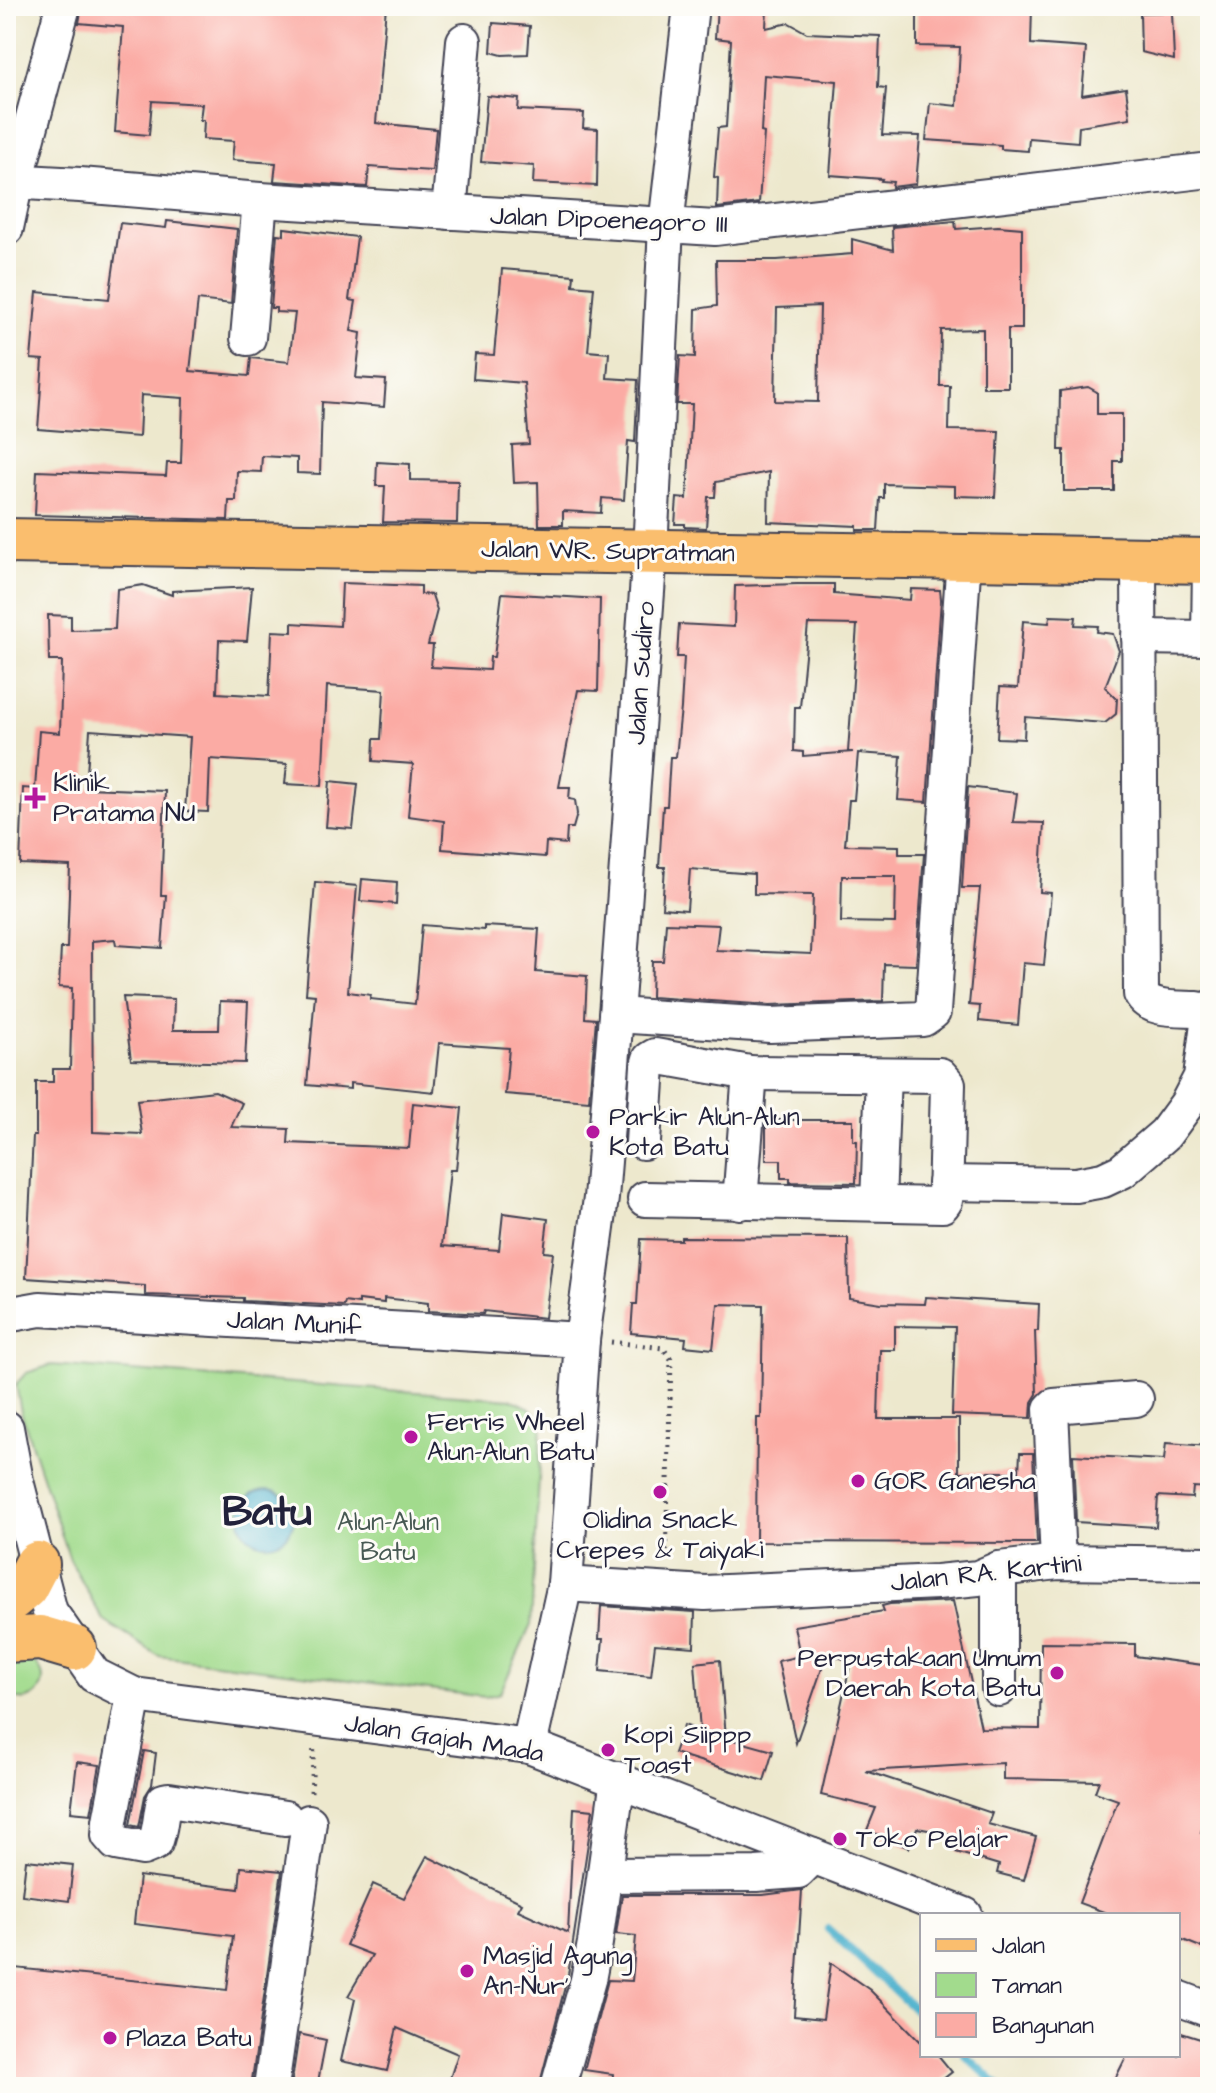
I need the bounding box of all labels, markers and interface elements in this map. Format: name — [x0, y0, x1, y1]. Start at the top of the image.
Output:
street label: Jalan Dipoenegoro III — [489, 198, 729, 244]
street label: Jalan WR. Supratman — [481, 531, 735, 571]
street label: Jalan Sudiro — [618, 600, 664, 746]
place label: Klinik Pratama NU — [53, 765, 196, 831]
marker: Klinik Pratama NU — [24, 787, 46, 809]
place label: Parkir Alun-Alun Kota Batu — [609, 1099, 800, 1165]
marker: Parkir Alun-Alun Kota Batu — [584, 1123, 602, 1141]
street label: Jalan Munif — [226, 1301, 363, 1345]
place label: Ferris Wheel Alun-Alun Batu — [427, 1404, 595, 1470]
marker: Ferris Wheel Alun-Alun Batu — [402, 1428, 420, 1446]
place label: GOR Ganesha — [874, 1463, 1036, 1499]
marker: GOR Ganesha — [849, 1472, 867, 1490]
marker: Olidina Snack Crepes & Taiyaki — [651, 1483, 669, 1501]
district label: Batu — [222, 1484, 312, 1542]
place label: Olidina Snack Crepes & Taiyaki — [556, 1502, 764, 1570]
park label: Alun-Alun Batu — [337, 1504, 439, 1570]
street label: Jalan RA. Kartini — [889, 1545, 1083, 1601]
place label: Perpustakaan Umum Daerah Kota Batu — [797, 1640, 1042, 1706]
marker: Perpustakaan Umum Daerah Kota Batu — [1048, 1664, 1066, 1682]
street label: Jalan Gajah Mada — [342, 1704, 546, 1772]
place label: Kopi Siippp Toast — [624, 1717, 751, 1783]
marker: Kopi Siippp Toast — [599, 1741, 617, 1759]
place label: Toko Pelajar — [856, 1821, 1008, 1857]
marker: Toko Pelajar — [831, 1830, 849, 1848]
legend — [920, 1913, 1180, 2057]
text: Jalan — [992, 1929, 1045, 1963]
place label: Masjid Agung An-Nur' — [483, 1938, 633, 2004]
marker: Masjid Agung An-Nur' — [458, 1962, 476, 1980]
text: Taman — [992, 1969, 1062, 2003]
text: Bangunan — [992, 2009, 1094, 2044]
place label: Plaza Batu — [126, 2020, 252, 2056]
marker: Plaza Batu — [101, 2029, 119, 2047]

